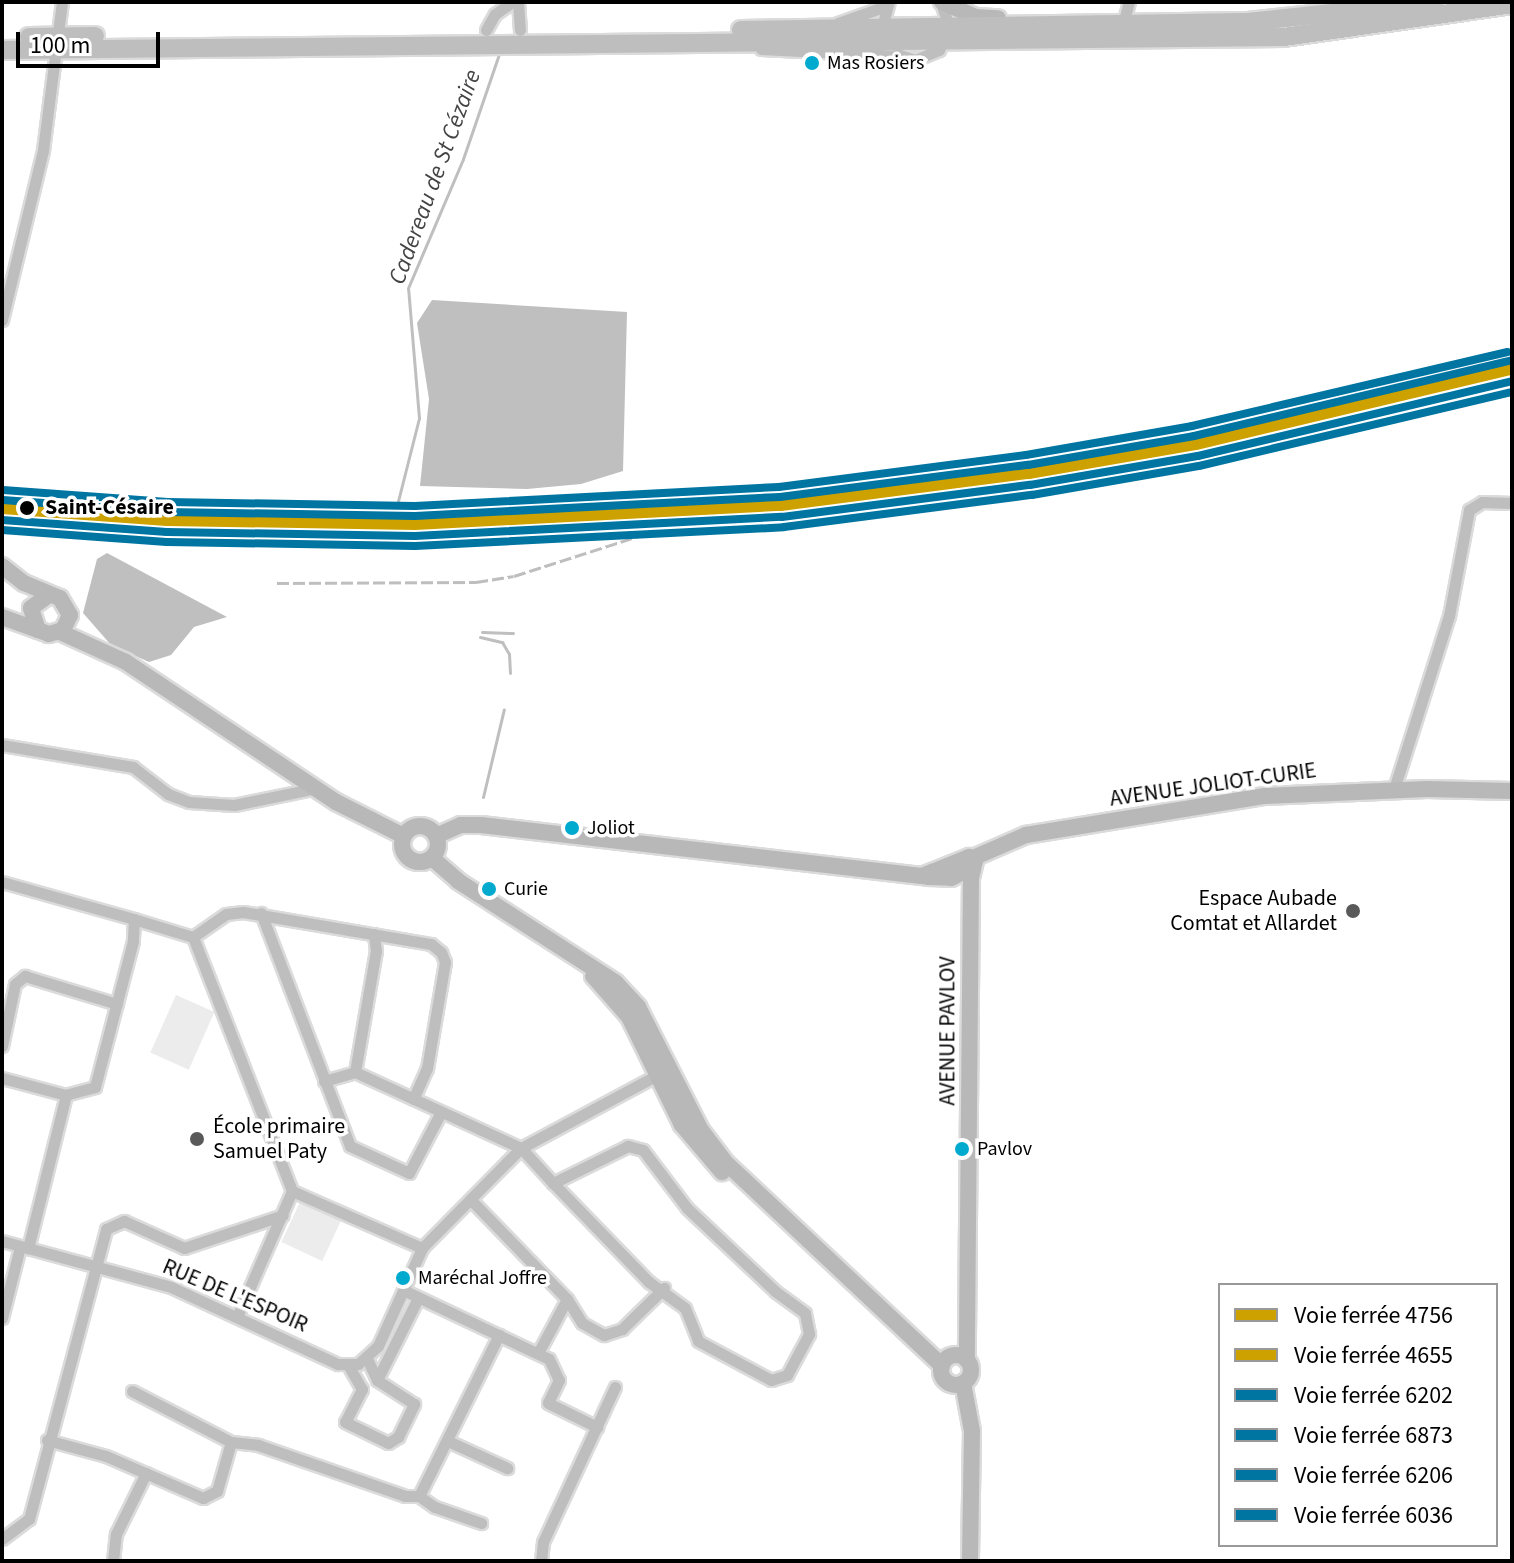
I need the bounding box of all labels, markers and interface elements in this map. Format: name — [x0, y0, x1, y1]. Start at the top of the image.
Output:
scale bar — [20, 16, 164, 66]
text: 100 m — [30, 28, 90, 63]
place label: Mas Rosiers — [827, 51, 924, 75]
marker: Mas Rosiers — [804, 55, 820, 71]
water label: Cadereau de St Cézaire — [383, 66, 487, 288]
place label: Saint-Césaire — [45, 495, 174, 521]
marker: Saint-Césaire — [16, 497, 38, 519]
street label: AVENUE JOLIOT-CURIE — [1108, 757, 1318, 813]
place label: Joliot — [587, 816, 635, 840]
marker: Joliot — [564, 820, 580, 836]
place label: Curie — [504, 877, 548, 901]
marker: Curie — [481, 881, 497, 897]
place label: Espace Aubade Comtat et Allardet — [1170, 885, 1337, 936]
marker: Espace Aubade Comtat et Allardet — [1344, 902, 1362, 920]
street label: AVENUE PAVLOV — [935, 956, 961, 1106]
place label: École primaire Samuel Paty — [213, 1113, 345, 1164]
marker: École primaire Samuel Paty — [188, 1130, 206, 1148]
place label: Pavlov — [977, 1137, 1032, 1161]
marker: Pavlov — [954, 1141, 970, 1157]
street label: RUE DE L'ESPOIR — [158, 1254, 312, 1338]
place label: Maréchal Joffre — [418, 1266, 547, 1290]
marker: Maréchal Joffre — [395, 1270, 411, 1286]
legend — [1218, 1283, 1498, 1547]
text: Voie ferrée 4756 — [1294, 1298, 1453, 1333]
text: Voie ferrée 4655 — [1294, 1338, 1453, 1373]
text: Voie ferrée 6202 — [1294, 1378, 1453, 1413]
text: Voie ferrée 6873 — [1294, 1418, 1453, 1453]
text: Voie ferrée 6206 — [1294, 1458, 1453, 1493]
text: Voie ferrée 6036 — [1294, 1498, 1453, 1533]

